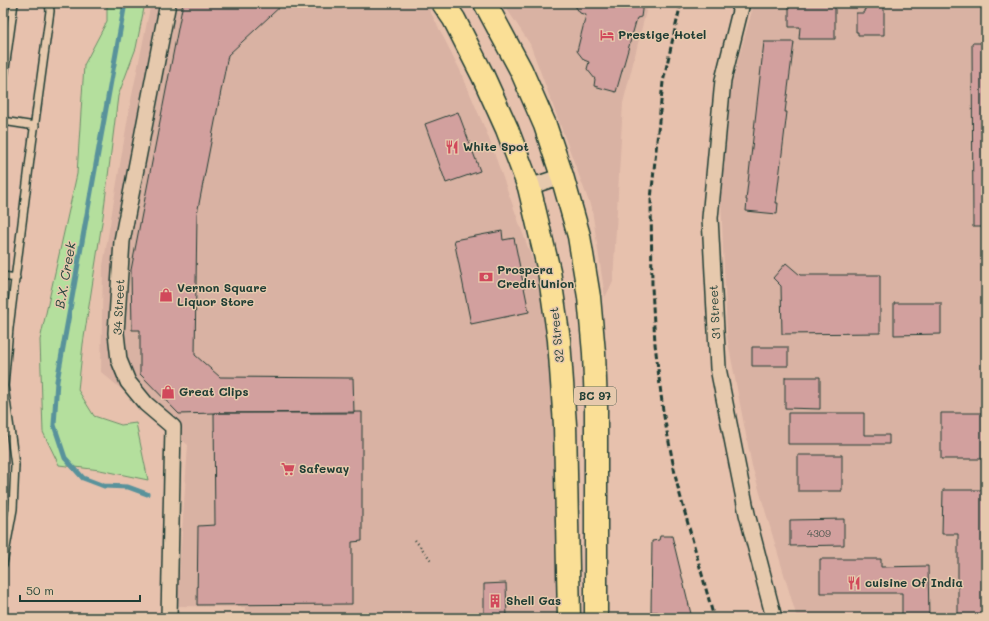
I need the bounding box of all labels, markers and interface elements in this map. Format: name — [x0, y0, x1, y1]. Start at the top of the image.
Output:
place label: Prestige Hotel — [618, 26, 706, 42]
hotel icon: Prestige Hotel — [599, 27, 615, 43]
place label: White Spot — [463, 138, 529, 154]
restaurant icon: White Spot — [444, 139, 460, 155]
water label: B.X. Creek — [50, 239, 79, 310]
place label: Prospera Credit Union — [497, 261, 574, 291]
bank icon: Prospera Credit Union — [478, 269, 494, 285]
street label: 34 Street — [109, 279, 127, 335]
place label: Vernon Square Liquor Store — [177, 279, 267, 309]
street label: 31 Street — [705, 284, 723, 340]
shop icon: Vernon Square Liquor Store — [158, 287, 174, 303]
street label: 32 Street — [545, 307, 567, 364]
place label: Great Clips — [179, 383, 248, 399]
shop icon: Great Clips — [160, 384, 176, 400]
road number: BC 97 — [574, 387, 616, 405]
place label: Safeway — [299, 460, 350, 476]
supermarket icon: Safeway — [280, 461, 296, 477]
house number: 4309 — [807, 526, 831, 540]
place label: cuisine Of India — [865, 574, 963, 590]
restaurant icon: cuisine Of India — [846, 575, 862, 591]
scale bar — [20, 577, 140, 603]
text: 50 m — [26, 582, 54, 598]
place label: Shell Gas — [506, 592, 561, 608]
building icon: Shell Gas — [487, 593, 503, 609]

